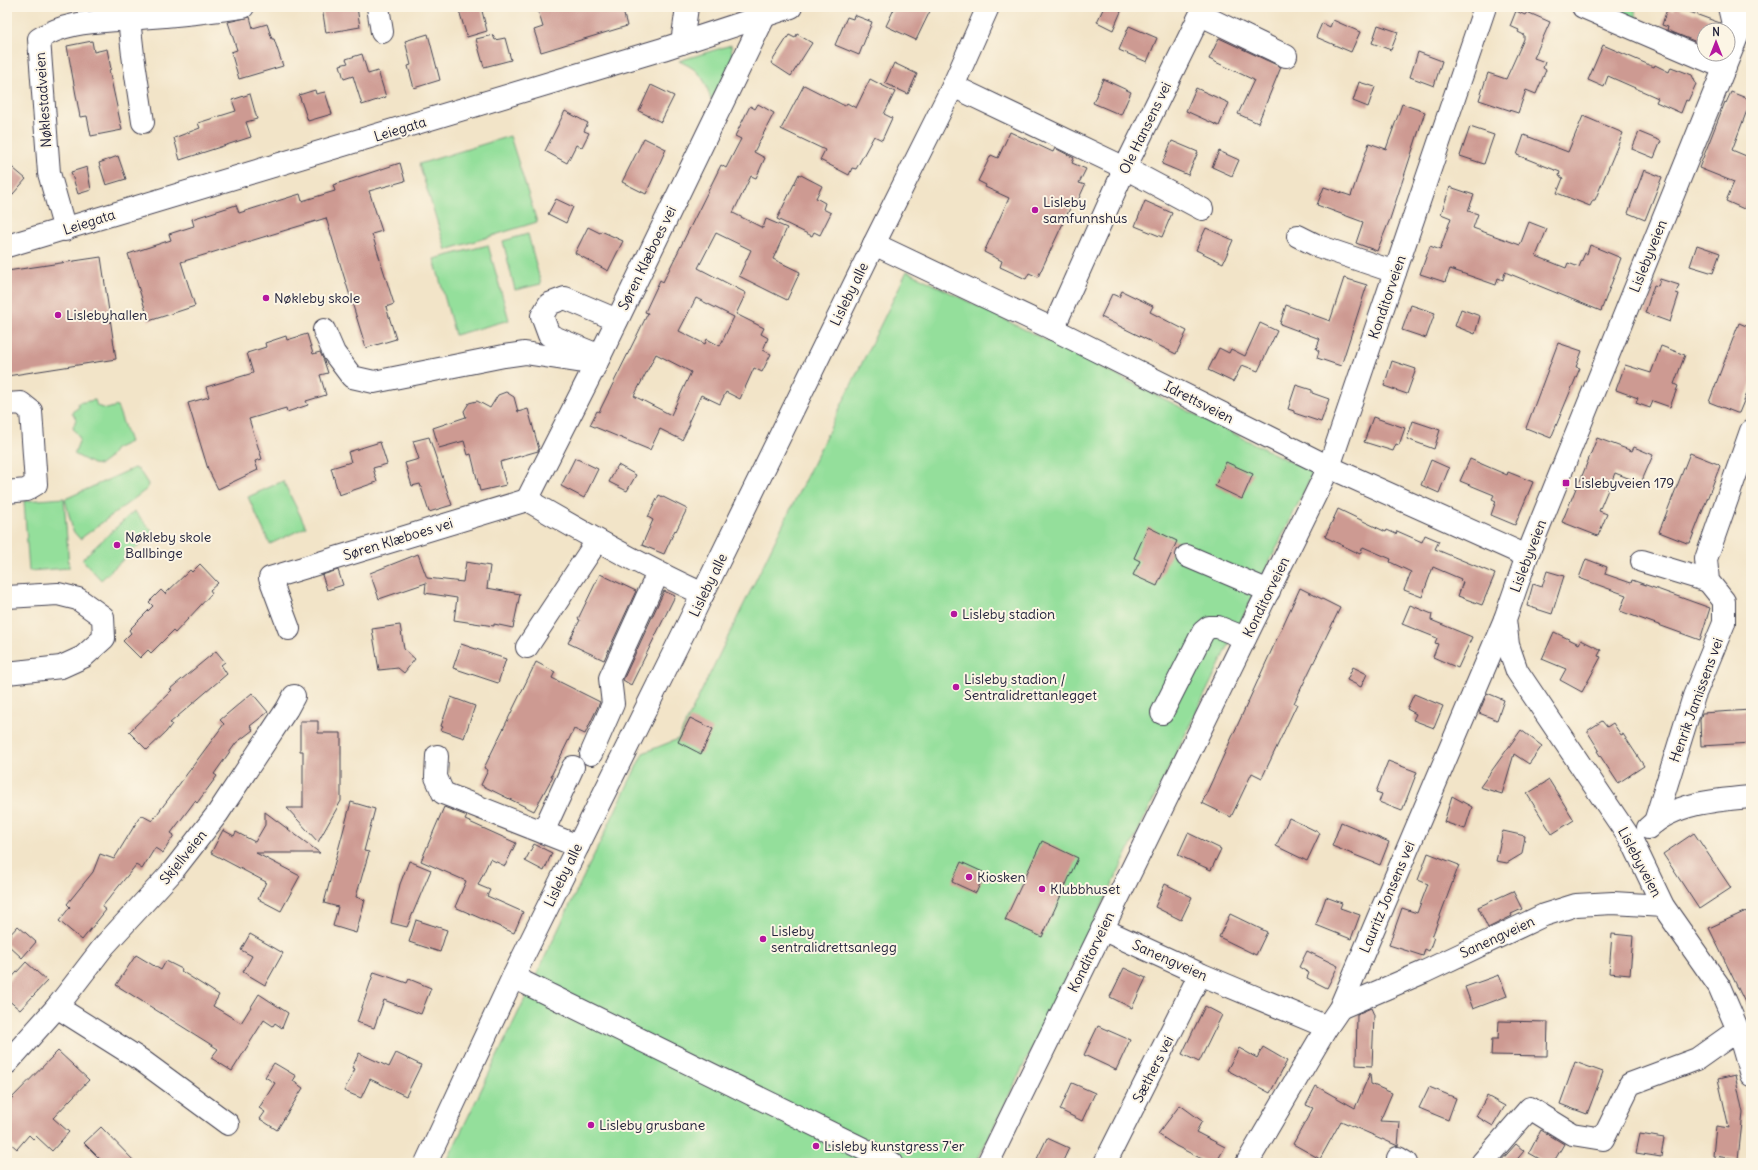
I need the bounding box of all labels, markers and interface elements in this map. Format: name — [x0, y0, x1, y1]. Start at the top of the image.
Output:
north arrow — [1696, 22, 1736, 62]
text: N — [1712, 25, 1720, 39]
street label: Nøklestadveien — [31, 52, 55, 148]
street label: Ole Hansens vei — [1115, 79, 1175, 177]
street label: Leiegata — [372, 113, 428, 145]
place label: Lisleby samfunnshus — [1043, 193, 1127, 227]
street label: Søren Klæboes vei — [614, 203, 680, 313]
street label: Leiegata — [61, 205, 117, 239]
marker: Lisleby samfunnshus — [1030, 205, 1040, 215]
street label: Lislebyveien — [1625, 217, 1671, 295]
street label: Konditorveien — [1364, 253, 1410, 341]
street label: Lisleby alle — [826, 259, 872, 329]
place label: Nøkleby skole — [274, 289, 360, 307]
marker: Nøkleby skole — [261, 293, 271, 303]
place label: Lislebyhallen — [66, 306, 147, 324]
marker: Lislebyhallen — [53, 310, 63, 320]
street label: Idrettsveien — [1161, 377, 1237, 427]
place label: Lislebyveien 179 — [1574, 474, 1674, 492]
marker: Lislebyveien 179 — [1561, 478, 1571, 488]
street label: Søren Klæboes vei — [341, 514, 455, 564]
street label: Lislebyveien — [1506, 517, 1550, 595]
place label: Nøkleby skole Ballbinge — [125, 528, 211, 562]
marker: Nøkleby skole Ballbinge — [112, 540, 122, 550]
street label: Lisleby alle — [685, 550, 731, 620]
street label: Konditorveien — [1239, 554, 1293, 640]
place label: Lisleby stadion — [962, 605, 1055, 623]
marker: Lisleby stadion — [949, 609, 959, 619]
street label: Henrik Jamissens vei — [1665, 635, 1727, 765]
place label: Lisleby stadion / Sentralidrettanlegget — [964, 670, 1097, 704]
marker: Lisleby stadion / Sentralidrettanlegget — [951, 682, 961, 692]
street label: Lislebyveien — [1614, 824, 1666, 900]
street label: Skjellveien — [156, 826, 210, 888]
street label: Lauritz Jonsens vei — [1355, 838, 1419, 956]
street label: Lisleby alle — [540, 840, 586, 910]
place label: Kiosken — [977, 868, 1026, 886]
marker: Kiosken — [964, 872, 974, 882]
place label: Klubbhuset — [1050, 880, 1121, 898]
marker: Klubbhuset — [1037, 884, 1047, 894]
street label: Konditorveien — [1064, 909, 1118, 995]
street label: Sanengveien — [1457, 912, 1537, 962]
place label: Lisleby sentralidrettsanlegg — [771, 922, 897, 956]
marker: Lisleby sentralidrettsanlegg — [758, 934, 768, 944]
street label: Sanengveien — [1130, 935, 1210, 985]
street label: Sæthers vei — [1128, 1033, 1178, 1105]
place label: Lisleby grusbane — [599, 1116, 705, 1134]
marker: Lisleby grusbane — [586, 1120, 596, 1130]
place label: Lisleby kunstgress 7'er — [824, 1137, 965, 1155]
marker: Lisleby kunstgress 7'er — [811, 1141, 821, 1151]

